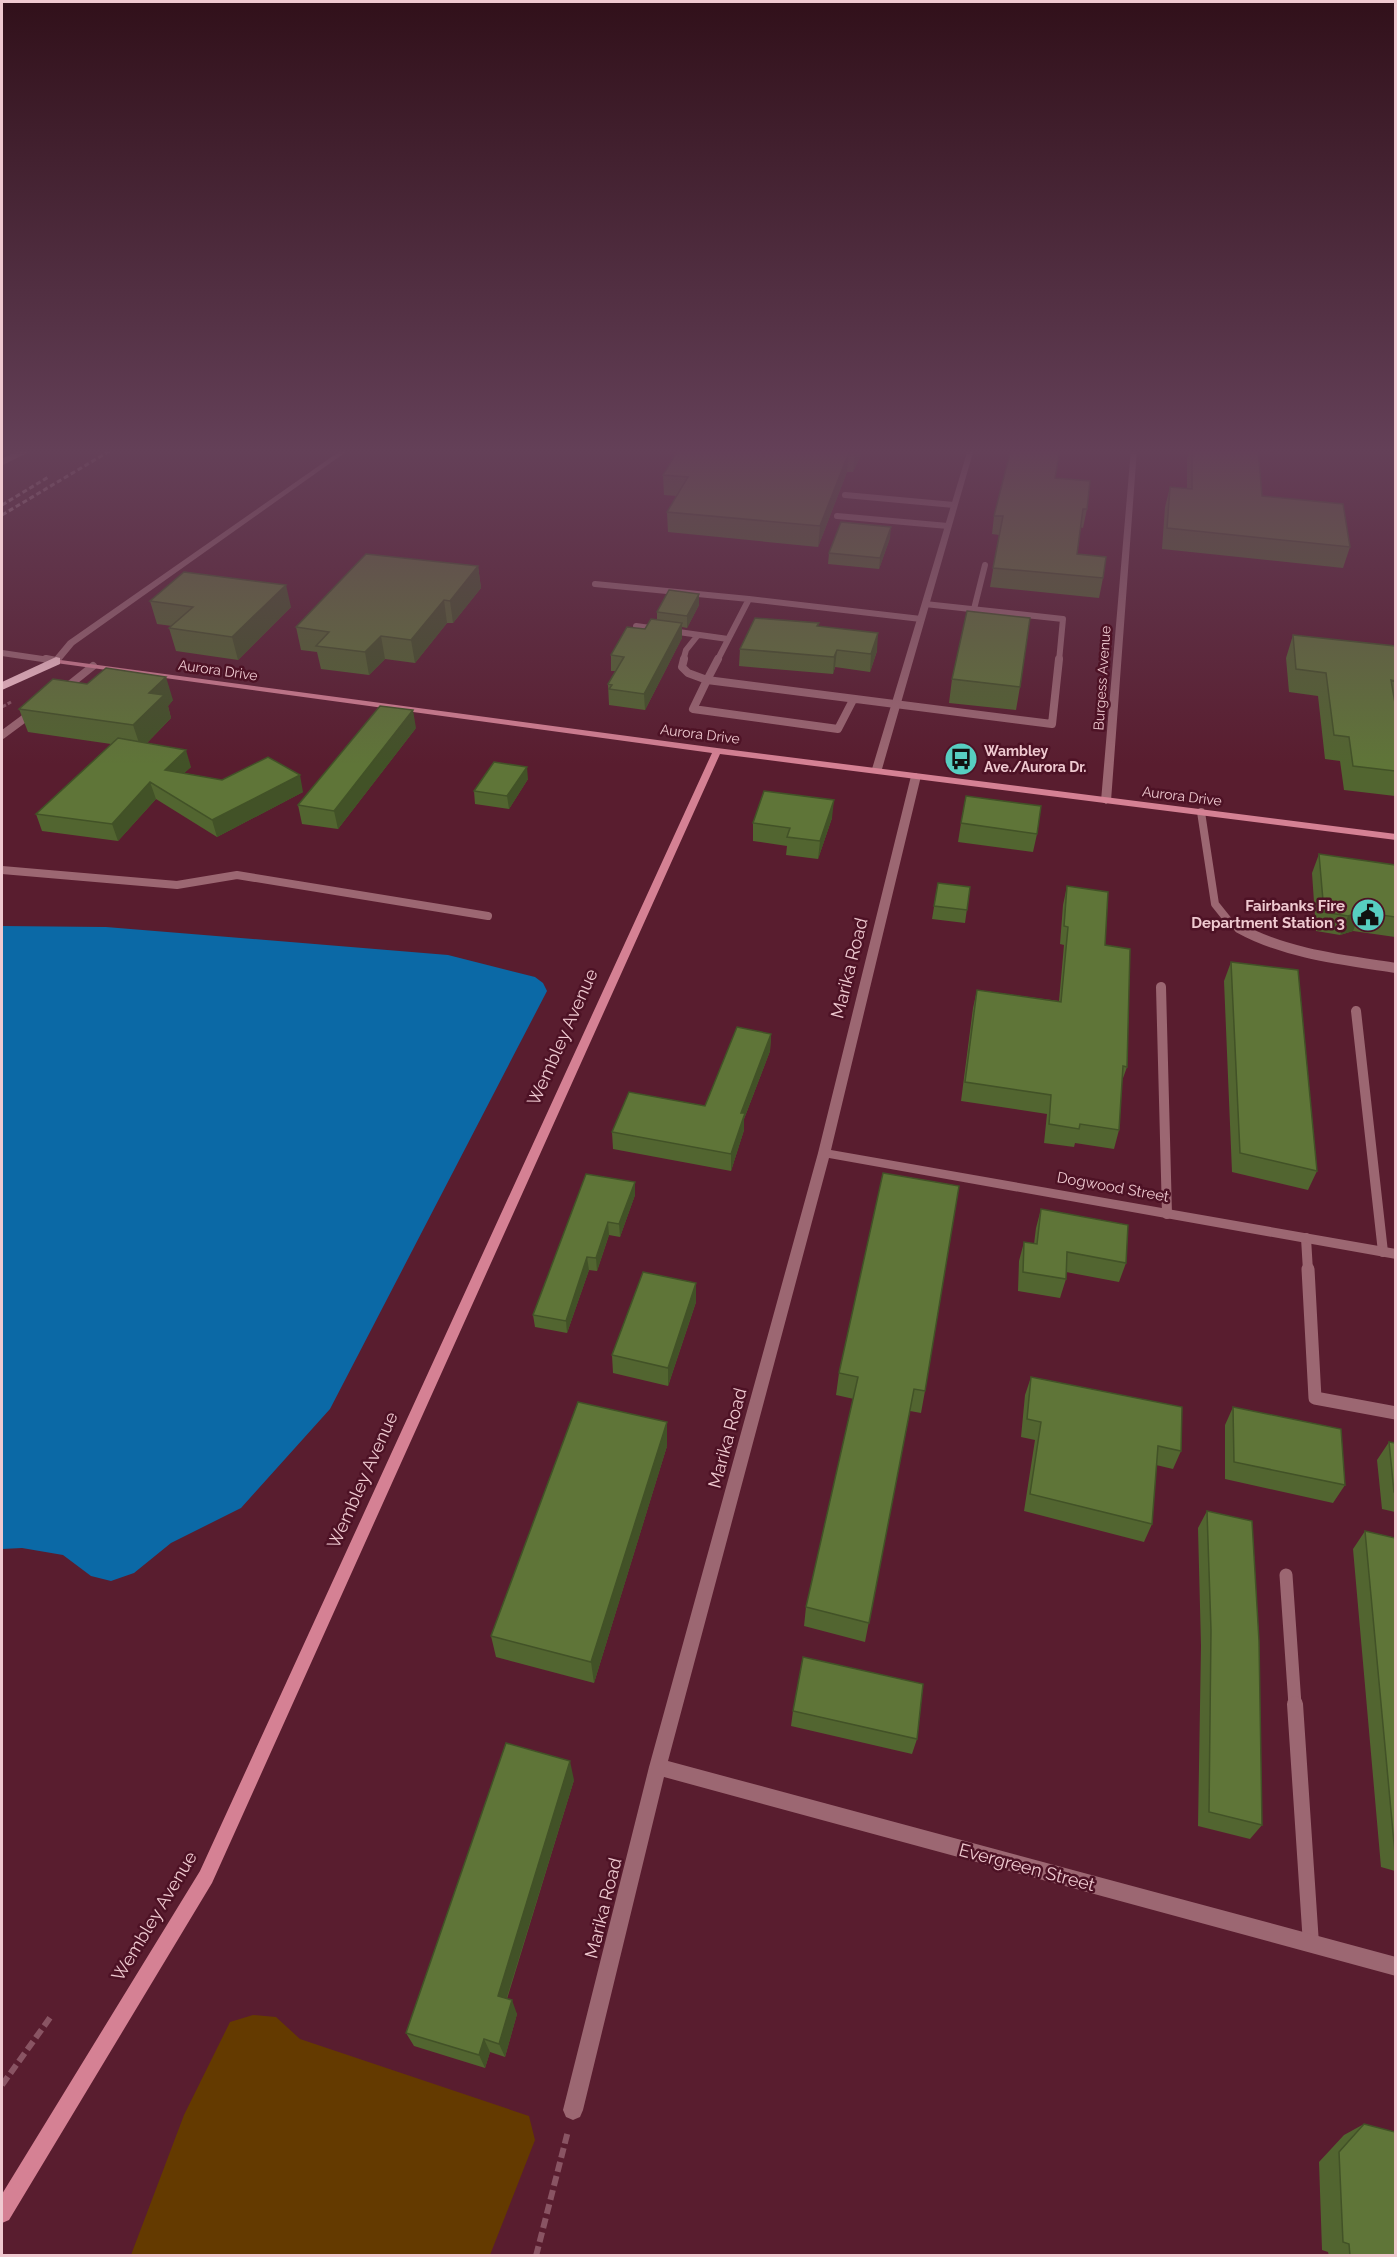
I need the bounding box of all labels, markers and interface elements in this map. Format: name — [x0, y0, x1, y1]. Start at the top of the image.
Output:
street label: Burgess Avenue — [1090, 625, 1114, 731]
street label: Aurora Drive — [177, 657, 259, 683]
street label: Aurora Drive — [659, 721, 741, 747]
bus stop icon: Wambley Ave./Aurora Dr. — [943, 741, 979, 777]
place label: Wambley Ave./Aurora Dr. — [984, 743, 1086, 775]
street label: Aurora Drive — [1141, 783, 1223, 809]
place label: Fairbanks Fire Department Station 3 — [1191, 897, 1345, 932]
public building icon: Fairbanks Fire Department Station 3 — [1350, 897, 1386, 933]
street label: Marika Road — [826, 916, 872, 1020]
street label: Wembley Avenue — [522, 965, 602, 1109]
street label: Dogwood Street — [1056, 1168, 1170, 1206]
street label: Marika Road — [704, 1386, 750, 1490]
street label: Wembley Avenue — [322, 1408, 402, 1552]
street label: Evergreen Street — [957, 1839, 1097, 1895]
street label: Wembley Avenue — [107, 1847, 201, 1985]
street label: Marika Road — [580, 1856, 626, 1960]

